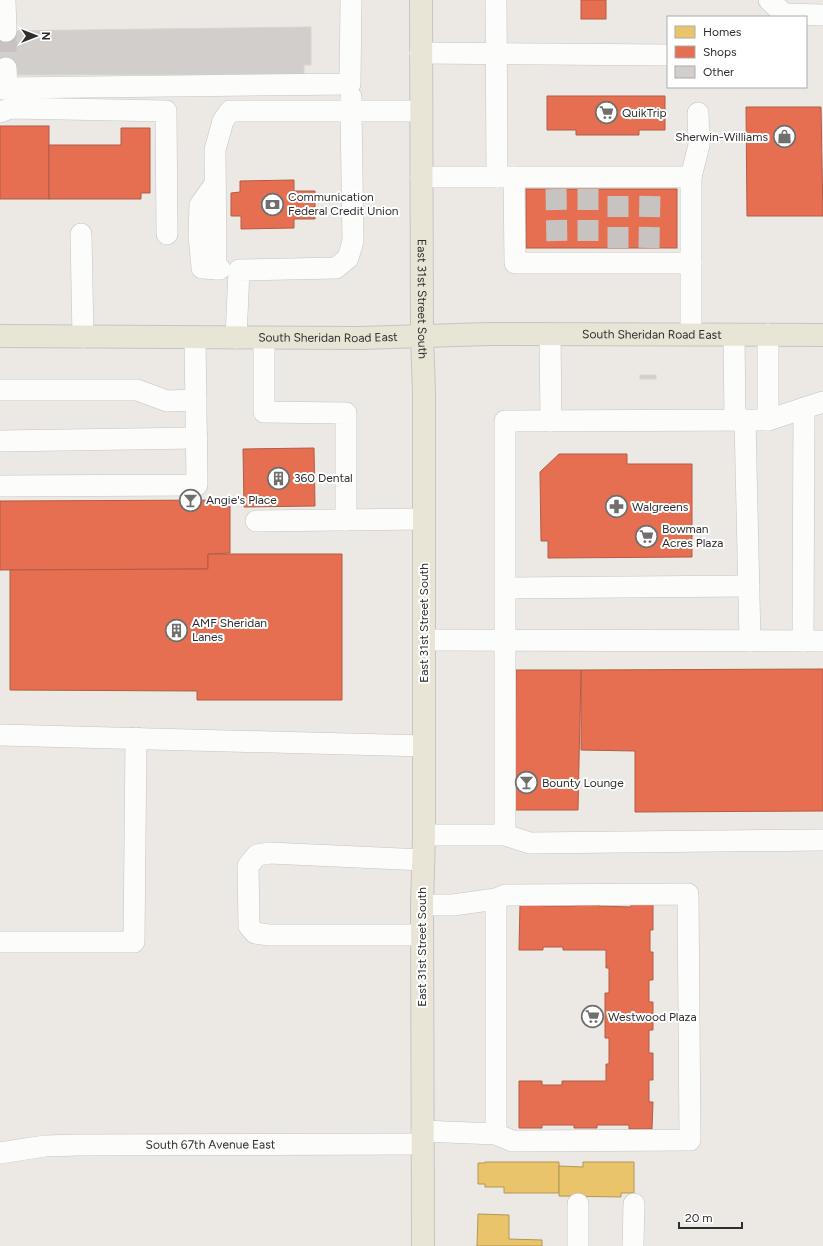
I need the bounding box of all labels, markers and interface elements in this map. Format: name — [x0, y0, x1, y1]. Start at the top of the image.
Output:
north arrow — [16, 16, 56, 56]
legend — [667, 16, 807, 88]
text: Homes — [703, 25, 742, 39]
text: N — [39, 32, 52, 40]
text: Shops — [703, 45, 737, 59]
text: Other — [703, 65, 734, 79]
supermarket icon: QuikTrip — [593, 100, 619, 126]
place label: QuikTrip — [622, 106, 667, 120]
shop icon: Sherwin-Williams — [771, 124, 797, 150]
place label: Sherwin-Williams — [675, 130, 768, 144]
place label: Communication Federal Credit Union — [288, 190, 399, 218]
bank icon: Communication Federal Credit Union — [260, 191, 286, 217]
street label: East 31st Street South — [415, 239, 430, 359]
street label: South Sheridan Road East — [582, 327, 722, 342]
street label: South Sheridan Road East — [258, 330, 398, 345]
building icon: 360 Dental — [266, 465, 292, 491]
place label: 360 Dental — [294, 471, 353, 485]
bar icon: Angie's Place — [177, 487, 203, 513]
place label: Angie's Place — [206, 493, 277, 507]
pharmacy icon: Walgreens — [603, 494, 629, 520]
place label: Walgreens — [632, 500, 689, 514]
place label: Bowman Acres Plaza — [662, 522, 723, 550]
supermarket icon: Bowman Acres Plaza — [634, 523, 660, 549]
street label: East 31st Street South — [417, 563, 431, 683]
place label: AMF Sheridan Lanes — [192, 616, 267, 644]
building icon: AMF Sheridan Lanes — [163, 617, 189, 643]
bar icon: Bounty Lounge — [514, 770, 540, 796]
place label: Bounty Lounge — [542, 776, 624, 790]
street label: East 31st Street South — [415, 887, 429, 1007]
supermarket icon: Westwood Plaza — [580, 1004, 606, 1030]
place label: Westwood Plaza — [608, 1010, 697, 1024]
street label: South 67th Avenue East — [146, 1137, 276, 1152]
scale bar — [679, 1204, 742, 1230]
text: 20 m — [685, 1211, 713, 1225]

